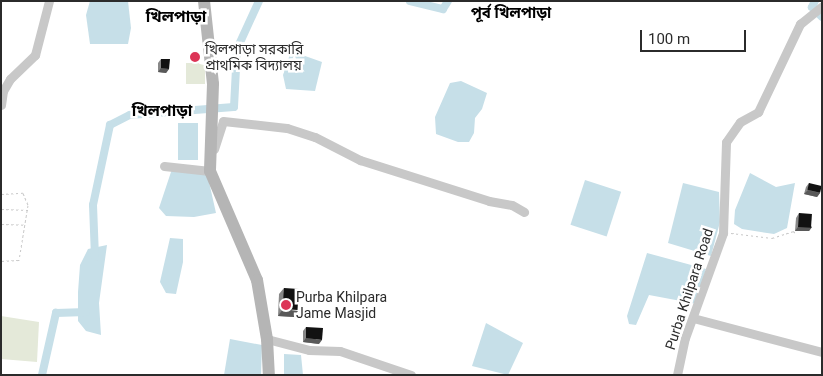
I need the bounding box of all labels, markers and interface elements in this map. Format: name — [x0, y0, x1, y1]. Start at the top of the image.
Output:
district label: পূর্ব খিলপাড়া — [471, 5, 551, 23]
district label: খিলপাড়া — [146, 7, 206, 27]
scale bar — [643, 20, 749, 52]
text: 100 m — [648, 30, 690, 48]
place label: খিলপাড়া সরকারি প্রাথমিক বিদ্যালয় — [205, 41, 303, 74]
marker: খিলপাড়া সরকারি প্রাথমিক বিদ্যালয় — [189, 51, 201, 63]
district label: খিলপাড়া — [132, 101, 192, 121]
street label: Purba Khilpara Road — [661, 226, 717, 352]
place label: Purba Khilpara Jame Masjid — [296, 289, 387, 322]
marker: Purba Khilpara Jame Masjid — [280, 299, 292, 311]

